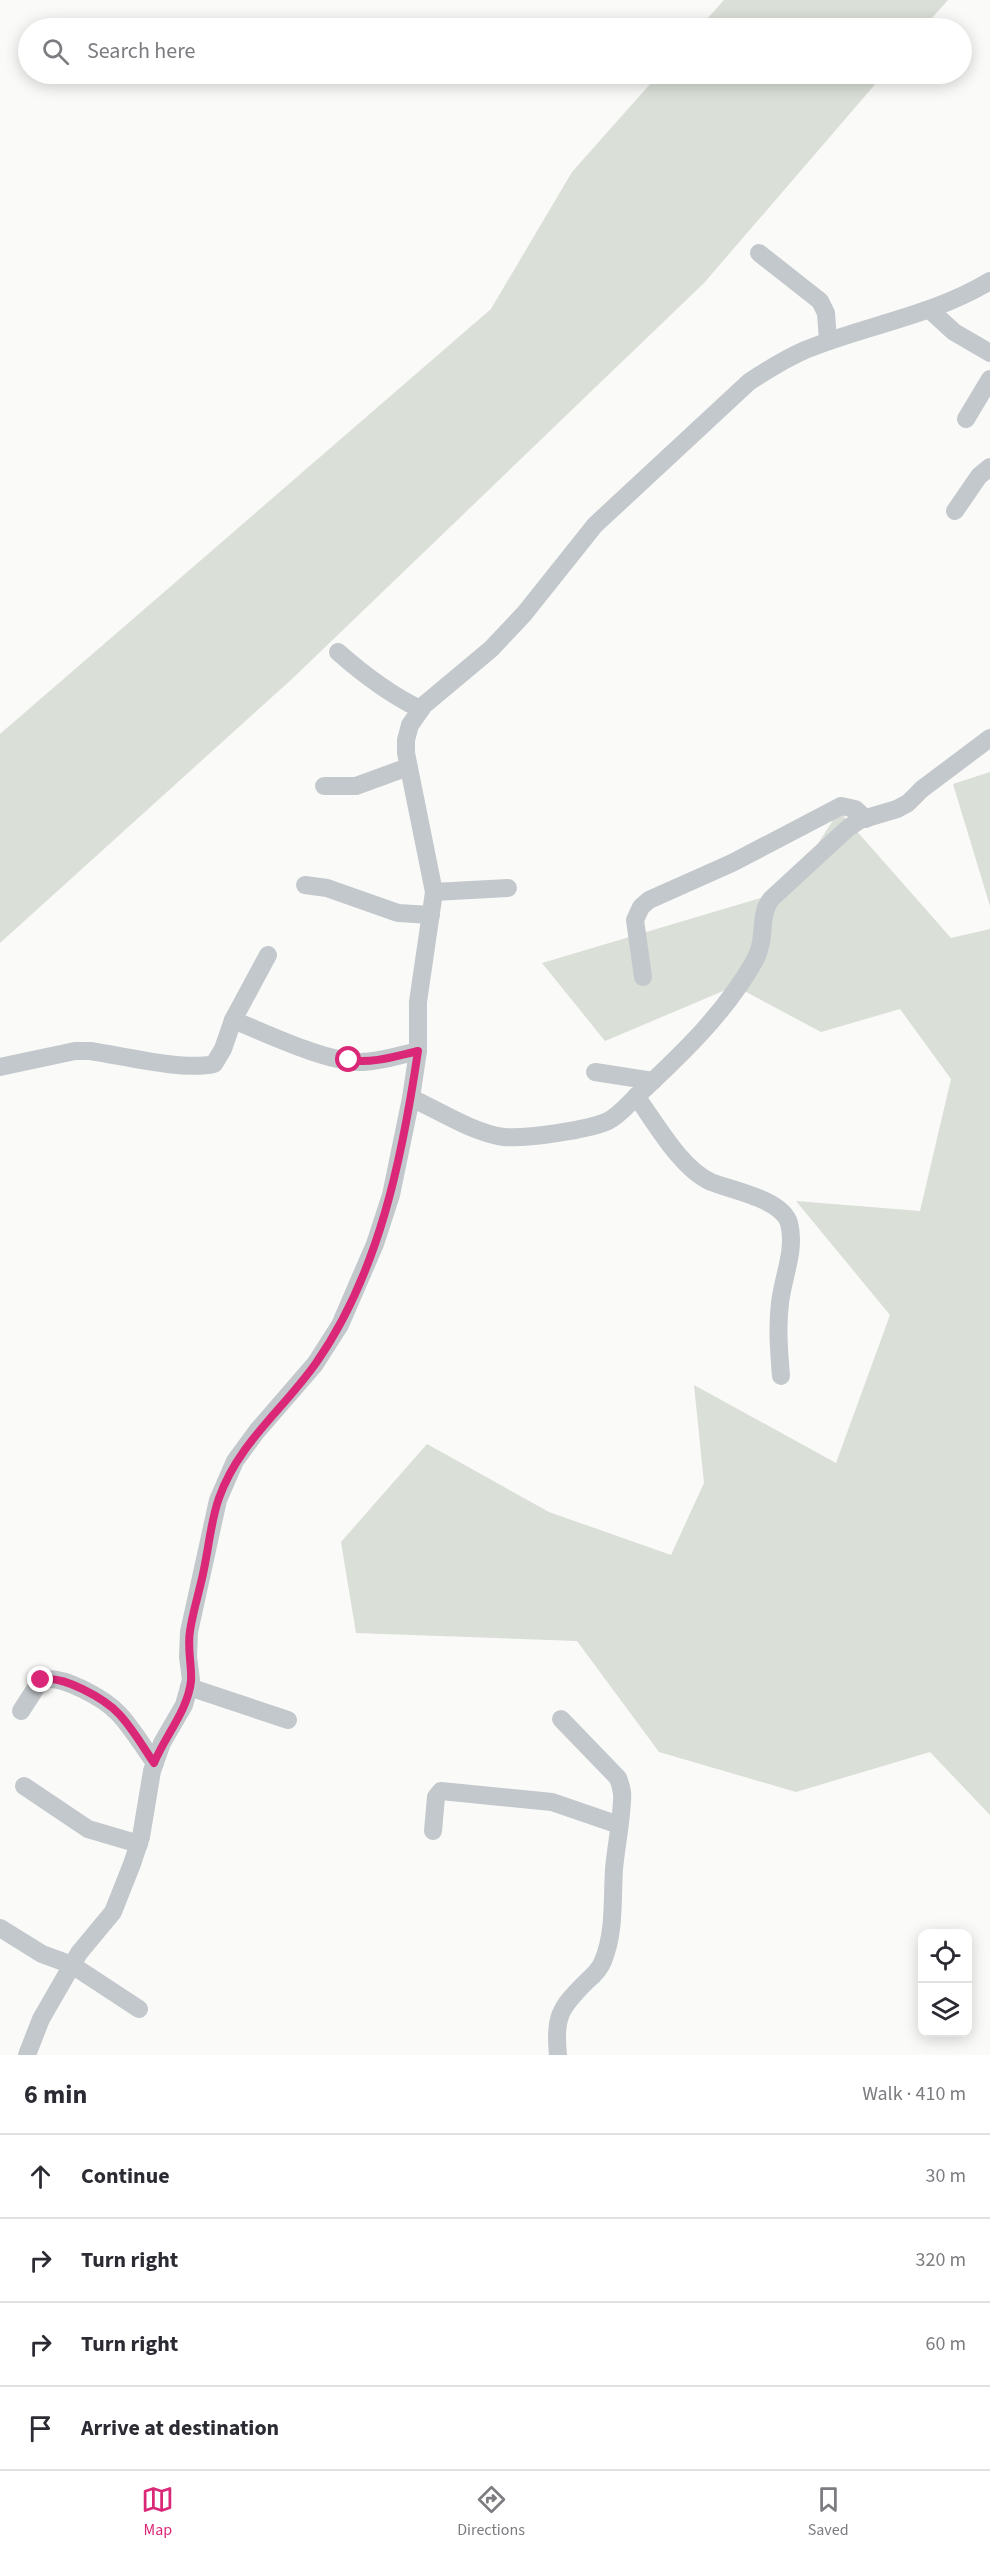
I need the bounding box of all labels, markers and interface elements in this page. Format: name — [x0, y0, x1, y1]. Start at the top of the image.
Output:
search box — [18, 18, 972, 84]
icon: search — [39, 35, 72, 68]
text: Search here — [87, 35, 195, 67]
route start — [335, 1046, 361, 1072]
route end — [27, 1666, 53, 1692]
map controls — [918, 1929, 972, 2037]
button: locate — [918, 1929, 972, 1983]
button: layers — [918, 1983, 972, 2037]
text: 6 min — [24, 2076, 87, 2113]
text: Walk · 410 m — [862, 2080, 966, 2108]
icon: ahead — [24, 2160, 57, 2193]
text: Continue — [81, 2160, 170, 2192]
text: 30 m — [926, 2162, 966, 2190]
icon: right — [24, 2244, 57, 2277]
text: Turn right — [81, 2244, 178, 2276]
text: 320 m — [916, 2246, 966, 2274]
icon: right — [24, 2328, 57, 2361]
text: Turn right — [81, 2328, 178, 2360]
text: 60 m — [926, 2330, 966, 2358]
icon: arrive — [24, 2412, 57, 2445]
text: Arrive at destination — [81, 2412, 279, 2444]
tab: Map — [141, 2483, 174, 2541]
tab: Directions — [457, 2483, 525, 2541]
tab: Saved — [808, 2483, 849, 2541]

